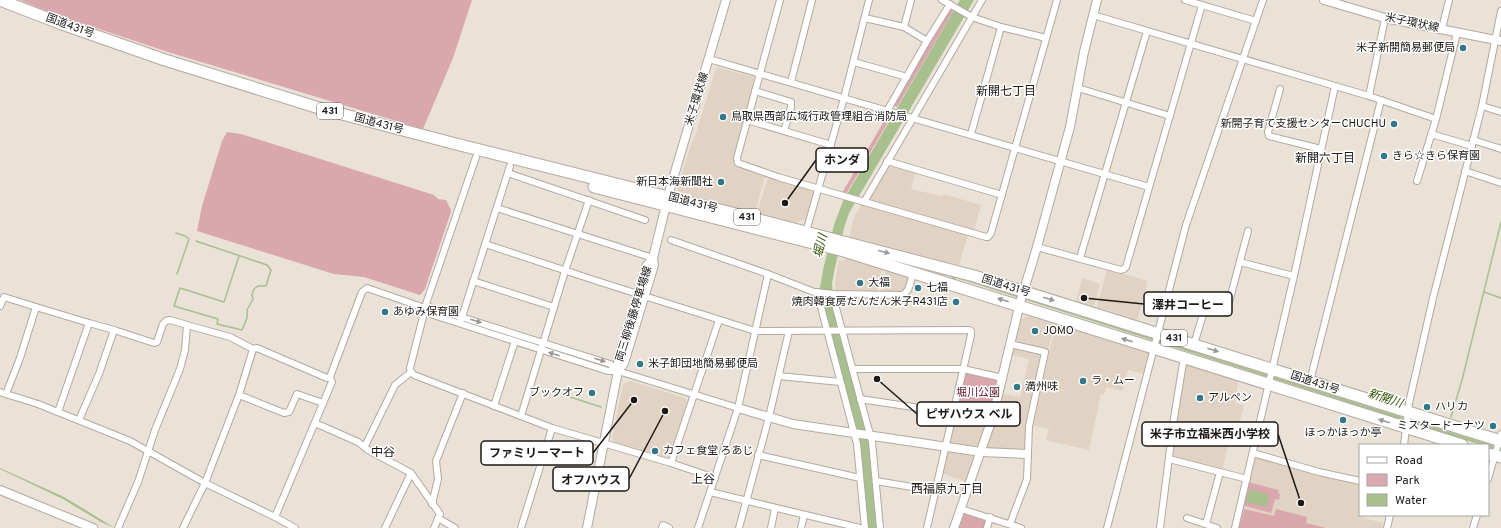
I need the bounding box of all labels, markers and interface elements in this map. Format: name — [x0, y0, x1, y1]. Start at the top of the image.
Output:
street label: 米子環状線 — [1384, 10, 1440, 36]
street label: 国道431号 — [44, 11, 96, 41]
place label: 米子新開簡易郵便局 — [1356, 41, 1455, 55]
marker: 米子新開簡易郵便局 — [1458, 43, 1468, 53]
street label: 米子環状線 — [682, 71, 712, 127]
district label: 新開七丁目 — [976, 84, 1036, 100]
road number: 431 — [317, 103, 343, 119]
place label: 鳥取県西部広域行政管理組合消防局 — [731, 110, 907, 124]
street label: 国道431号 — [353, 111, 405, 137]
marker: 鳥取県西部広域行政管理組合消防局 — [718, 112, 728, 122]
place label: 新開子育て支援センターCHUCHU — [1220, 117, 1386, 131]
marker: 新開子育て支援センターCHUCHU — [1389, 119, 1399, 129]
callout: ホンダ — [816, 148, 868, 172]
place label: きら☆きら保育園 — [1392, 149, 1480, 163]
district label: 新開六丁目 — [1295, 151, 1355, 167]
marker: きら☆きら保育園 — [1379, 151, 1389, 161]
text: ホンダ — [824, 153, 860, 169]
place label: 新日本海新聞社 — [636, 175, 713, 189]
marker: 新日本海新聞社 — [716, 177, 726, 187]
street label: 国道431号 — [667, 190, 719, 216]
road number: 431 — [734, 209, 760, 225]
water label: 堀川 — [810, 230, 832, 260]
one-way arrow — [877, 250, 890, 256]
street label: 両三柳後藤停車場線 — [613, 265, 655, 363]
street label: 国道431号 — [980, 272, 1032, 300]
place label: 大福 — [868, 276, 890, 290]
marker: 大福 — [855, 278, 865, 288]
place label: 七福 — [926, 281, 948, 295]
marker: 七福 — [913, 283, 923, 293]
callout: 澤井コーヒー — [1144, 292, 1232, 316]
place label: 焼肉韓食房だんだん米子R431店 — [791, 295, 948, 309]
one-way arrow — [1043, 296, 1055, 302]
marker: 焼肉韓食房だんだん米子R431店 — [951, 297, 961, 307]
one-way arrow — [997, 297, 1009, 303]
text: 澤井コーヒー — [1152, 298, 1224, 314]
place label: あゆみ保育園 — [393, 305, 459, 319]
marker: あゆみ保育園 — [380, 307, 390, 317]
one-way arrow — [471, 318, 483, 324]
place label: JOMO — [1043, 324, 1074, 338]
marker: JOMO — [1030, 326, 1040, 336]
road number: 431 — [1161, 330, 1187, 346]
one-way arrow — [1121, 337, 1133, 343]
one-way arrow — [1208, 347, 1220, 353]
one-way arrow — [548, 351, 560, 357]
place label: 米子卸団地簡易郵便局 — [648, 357, 758, 371]
one-way arrow — [595, 358, 607, 364]
marker: 米子卸団地簡易郵便局 — [635, 359, 645, 369]
street label: 国道431号 — [1289, 369, 1341, 397]
place label: ラ・ムー — [1091, 374, 1135, 388]
marker: ラ・ムー — [1078, 376, 1088, 386]
place label: 満州味 — [1025, 380, 1058, 394]
marker: 満州味 — [1012, 382, 1022, 392]
place label: ブックオフ — [529, 386, 584, 400]
park label: 堀川公園 — [956, 386, 1000, 400]
water label: 新開川 — [1365, 386, 1406, 413]
marker: ブックオフ — [587, 388, 597, 398]
place label: アルペン — [1208, 391, 1252, 405]
marker: アルペン — [1195, 393, 1205, 403]
place label: ハリカ — [1435, 400, 1468, 414]
callout: ピザハウス ベル — [917, 402, 1020, 426]
marker: ハリカ — [1422, 402, 1432, 412]
text: ピザハウス ベル — [925, 407, 1013, 423]
marker: ほっかほっか亭 — [1338, 415, 1348, 425]
one-way arrow — [1378, 418, 1390, 424]
place label: ミスタードーナツ — [1397, 419, 1485, 433]
marker: ミスタードーナツ — [1488, 421, 1498, 431]
callout: 米子市立福米西小学校 — [1142, 422, 1278, 446]
place label: ほっかほっか亭 — [1305, 426, 1382, 440]
text: 米子市立福米西小学校 — [1150, 427, 1270, 443]
callout: ファミリーマート — [481, 441, 593, 465]
place label: カフェ食堂 ろあじ — [663, 444, 754, 458]
legend — [1359, 444, 1489, 516]
district label: 中谷 — [371, 445, 395, 461]
text: ファミリーマート — [489, 446, 585, 462]
marker: カフェ食堂 ろあじ — [650, 446, 660, 456]
text: Road — [1395, 453, 1423, 469]
callout: オフハウス — [553, 467, 629, 491]
district label: 上谷 — [691, 472, 715, 488]
text: オフハウス — [561, 473, 621, 489]
text: Park — [1395, 473, 1420, 489]
district label: 西福原九丁目 — [911, 482, 983, 498]
text: Water — [1395, 493, 1427, 509]

